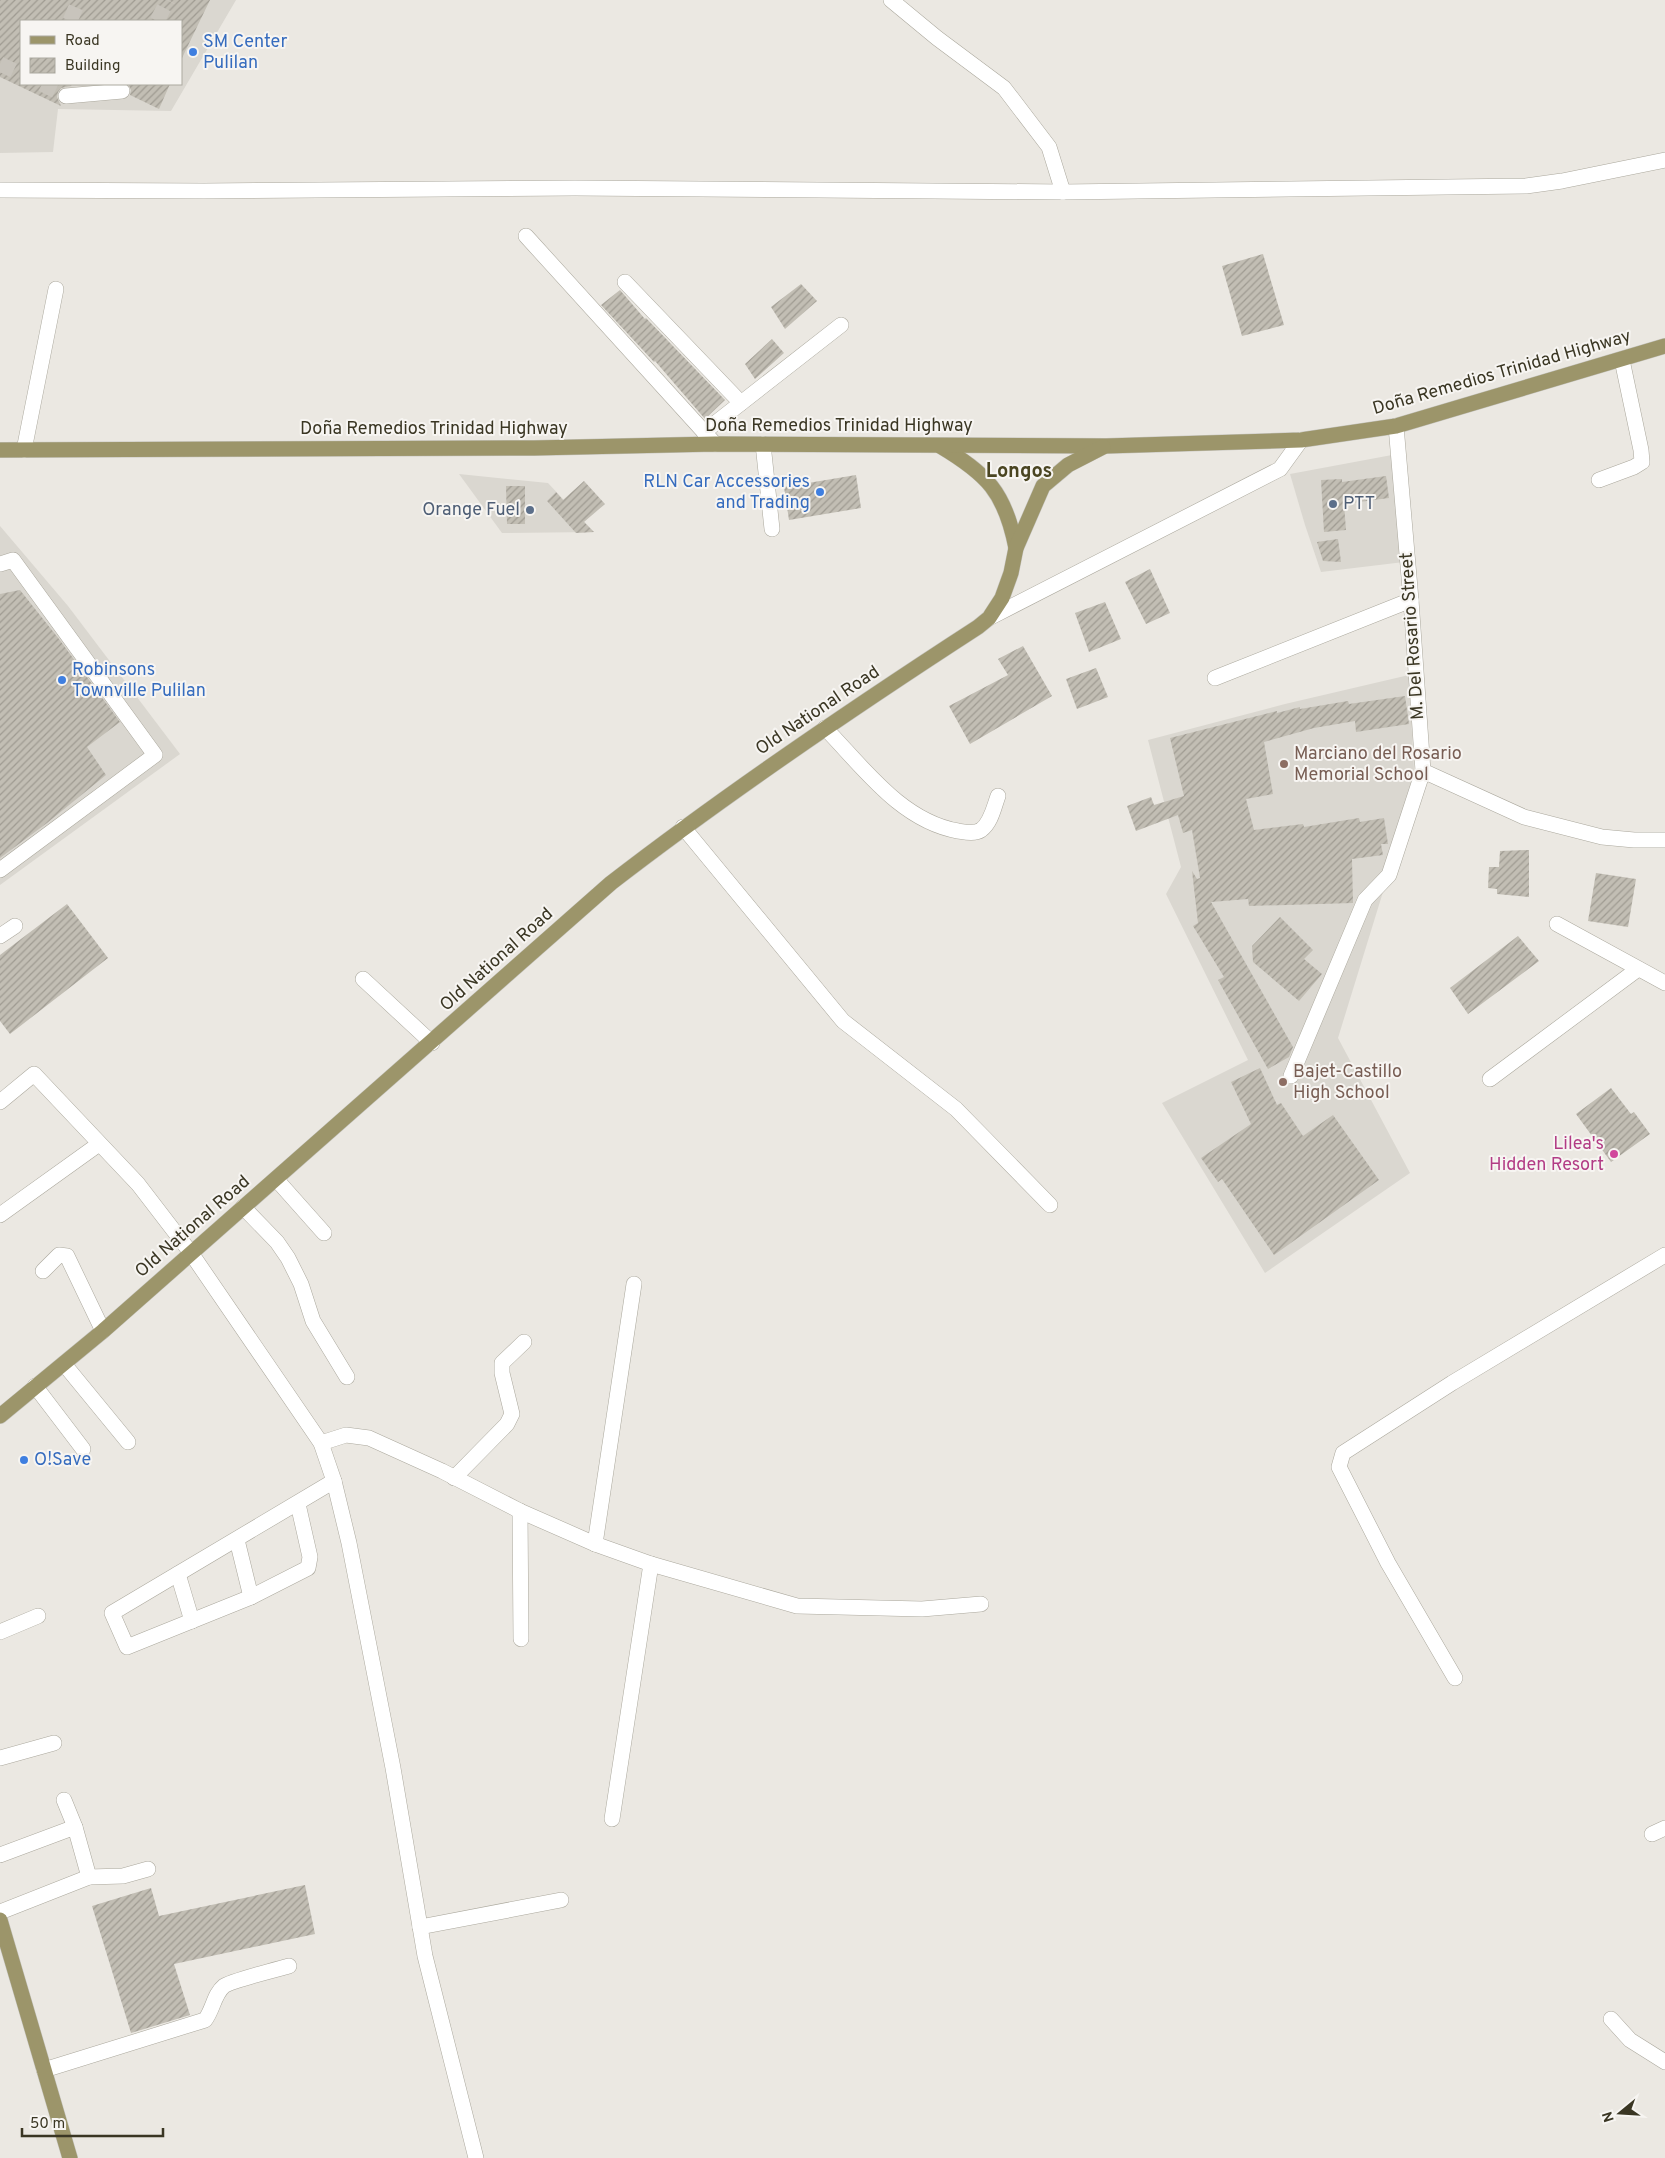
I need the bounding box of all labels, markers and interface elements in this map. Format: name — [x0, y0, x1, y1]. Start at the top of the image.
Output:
legend — [20, 20, 182, 85]
place label: SM Center Pulilan — [203, 31, 287, 75]
text: Road — [65, 32, 100, 51]
marker: SM Center Pulilan — [187, 46, 199, 58]
text: Building — [65, 57, 120, 76]
street label: Doña Remedios Trinidad Highway — [1370, 325, 1634, 421]
street label: Doña Remedios Trinidad Highway — [705, 415, 973, 438]
street label: Doña Remedios Trinidad Highway — [300, 418, 568, 441]
district label: Longos — [986, 459, 1052, 485]
place label: RLN Car Accessories and Trading — [643, 471, 810, 515]
marker: RLN Car Accessories and Trading — [814, 486, 826, 498]
place label: PTT — [1343, 493, 1375, 516]
marker: PTT — [1327, 498, 1339, 510]
place label: Orange Fuel — [422, 499, 520, 522]
marker: Orange Fuel — [524, 504, 536, 516]
street label: M. Del Rosario Street — [1396, 551, 1430, 721]
place label: Robinsons Townville Pulilan — [72, 659, 206, 703]
street label: Old National Road — [752, 661, 884, 761]
marker: Robinsons Townville Pulilan — [56, 674, 68, 686]
place label: Marciano del Rosario Memorial School — [1294, 743, 1462, 787]
marker: Marciano del Rosario Memorial School — [1278, 758, 1290, 770]
street label: Old National Road — [435, 903, 559, 1017]
place label: Bajet-Castillo High School — [1293, 1061, 1402, 1105]
marker: Bajet-Castillo High School — [1277, 1076, 1289, 1088]
place label: Lilea's Hidden Resort — [1489, 1133, 1604, 1177]
marker: Lilea's Hidden Resort — [1608, 1148, 1620, 1160]
street label: Old National Road — [131, 1171, 255, 1283]
place label: O!Save — [34, 1449, 91, 1472]
marker: O!Save — [18, 1454, 30, 1466]
north arrow — [1595, 2088, 1645, 2138]
scale bar — [22, 2106, 164, 2138]
text: N — [1599, 2109, 1619, 2124]
text: 50 m — [30, 2115, 65, 2134]

